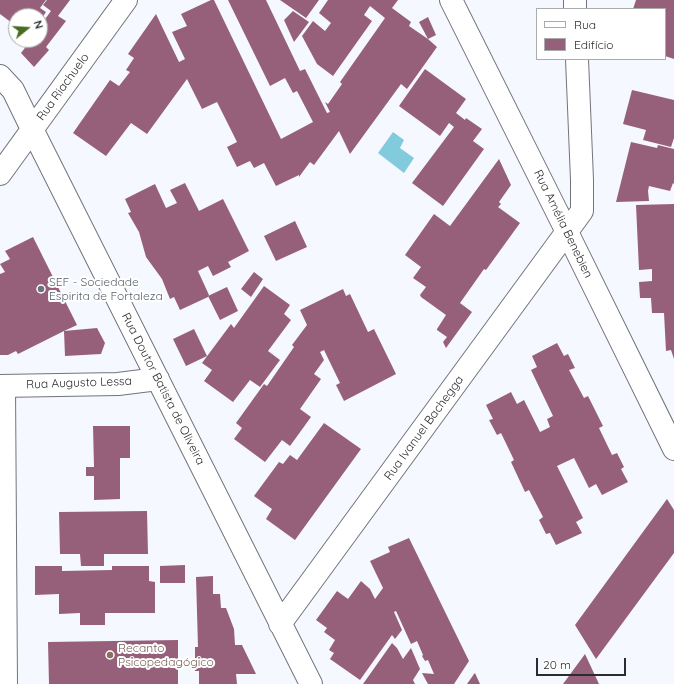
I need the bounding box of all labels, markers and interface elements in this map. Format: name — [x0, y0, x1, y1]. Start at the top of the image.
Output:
north arrow — [8, 8, 48, 48]
legend — [536, 8, 666, 60]
text: Rua — [574, 17, 596, 32]
text: N — [31, 19, 46, 31]
text: Edifício — [574, 37, 614, 52]
street label: Rua Riachuelo — [34, 51, 92, 123]
street label: Rua Amélia Benebien — [531, 168, 595, 280]
place label: SEF - Sociedade Espirita de Fortaleza — [49, 275, 163, 303]
marker: SEF - Sociedade Espirita de Fortaleza — [36, 284, 46, 294]
street label: Rua Doutor Batista de Oliveira — [118, 311, 208, 467]
street label: Rua Ivanuel Bachegga — [381, 373, 467, 483]
street label: Rua Augusto Lessa — [26, 374, 132, 392]
place label: Recanto Psicopedagógico — [118, 641, 214, 669]
marker: Recanto Psicopedagógico — [105, 650, 115, 660]
scale bar — [538, 650, 628, 676]
text: 20 m — [543, 657, 571, 672]

